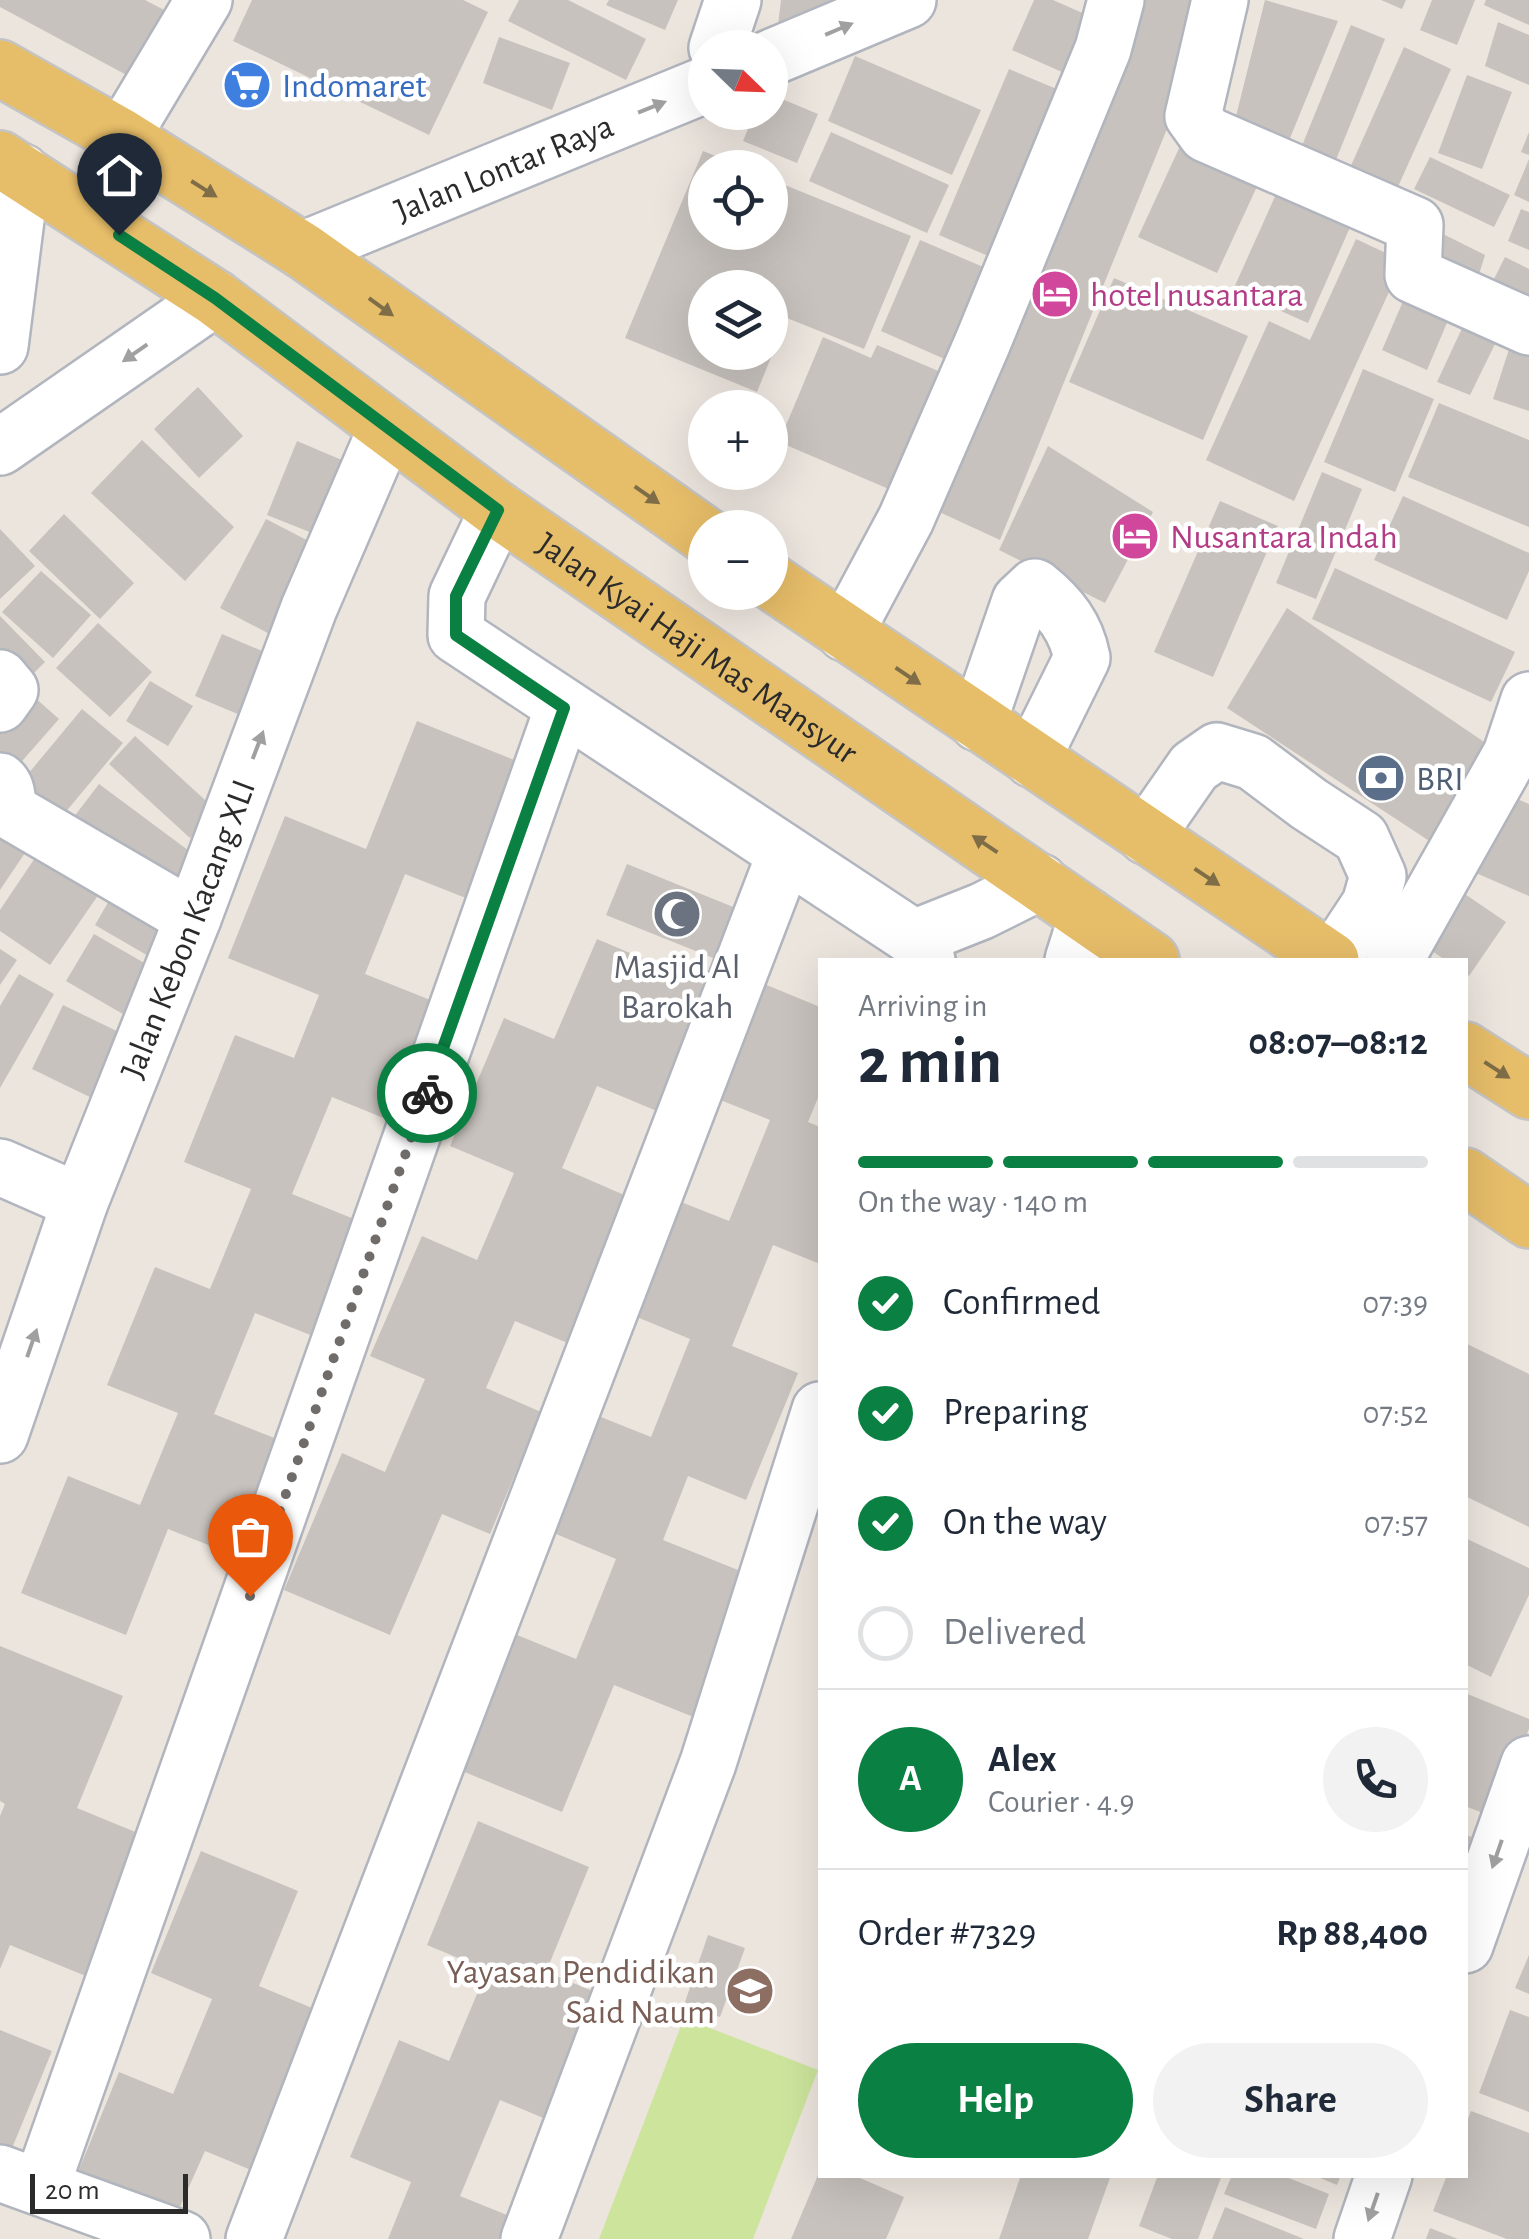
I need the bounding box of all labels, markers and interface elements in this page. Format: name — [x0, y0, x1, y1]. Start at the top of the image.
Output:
one-way arrow — [824, 21, 854, 37]
north arrow — [688, 30, 788, 130]
map controls — [688, 30, 788, 610]
supermarket icon: Indomaret — [221, 59, 273, 111]
place label: Indomaret — [282, 69, 426, 104]
one-way arrow — [637, 99, 666, 115]
street label: Jalan Lontar Raya — [390, 108, 619, 229]
pin — [77, 133, 162, 236]
icon: home — [92, 148, 147, 203]
button: locate — [688, 150, 788, 250]
one-way arrow — [190, 179, 218, 197]
hotel icon: hotel nusantara — [1029, 268, 1081, 320]
button: layers — [688, 270, 788, 370]
place label: hotel nusantara — [1090, 278, 1303, 313]
one-way arrow — [368, 297, 395, 316]
one-way arrow — [121, 343, 148, 362]
button: + — [688, 390, 788, 490]
one-way arrow — [633, 485, 660, 504]
button: − — [688, 510, 788, 610]
hotel icon: Nusantara Indah — [1109, 510, 1161, 562]
place label: Nusantara Indah — [1170, 520, 1398, 555]
street label: Jalan Kyai Haji Mas Mansyur — [530, 526, 864, 772]
one-way arrow — [894, 666, 921, 684]
one-way arrow — [251, 729, 266, 759]
bank icon: BRI — [1355, 752, 1407, 804]
place label: BRI — [1416, 762, 1464, 797]
street label: Jalan Kebon Kacang XLI — [115, 775, 262, 1084]
one-way arrow — [972, 835, 998, 854]
one-way arrow — [1193, 867, 1220, 886]
mosque icon: Masjid Al Barokah — [651, 888, 703, 940]
place label: Masjid Al Barokah — [614, 950, 740, 1025]
text: Arriving in — [858, 990, 987, 1022]
text: 08:07–08:12 — [1248, 1024, 1428, 1062]
text: 2 min — [858, 1030, 1002, 1095]
courier — [377, 1043, 477, 1143]
one-way arrow — [1483, 1061, 1511, 1079]
icon: bike — [400, 1066, 455, 1121]
text: On the way · 140 m — [858, 1186, 1088, 1218]
icon: check — [858, 1276, 913, 1331]
text: Confirmed — [943, 1284, 1100, 1322]
text: 07:39 — [1362, 1287, 1428, 1319]
one-way arrow — [25, 1328, 40, 1358]
icon: check — [858, 1386, 913, 1441]
text: Preparing — [943, 1394, 1088, 1432]
text: 07:52 — [1362, 1397, 1428, 1429]
pin — [208, 1494, 293, 1597]
icon: check — [858, 1496, 913, 1551]
text: On the way — [943, 1504, 1107, 1542]
text: 07:57 — [1364, 1507, 1428, 1539]
icon: bag — [223, 1509, 278, 1564]
text: Delivered — [943, 1614, 1086, 1652]
button: phone — [1323, 1727, 1428, 1832]
text: Alex — [988, 1741, 1057, 1779]
text: A — [899, 1760, 922, 1798]
text: Courier · 4.9 — [988, 1786, 1135, 1818]
one-way arrow — [1489, 1840, 1504, 1870]
text: Order #7329 — [858, 1915, 1036, 1953]
text: Rp 88,400 — [1276, 1915, 1428, 1953]
place label: Yayasan Pendidikan Said Naum — [447, 1955, 715, 2030]
school or university icon: Yayasan Pendidikan Said Naum — [724, 1965, 776, 2017]
button: Help — [858, 2043, 1133, 2158]
button: Share — [1153, 2043, 1428, 2158]
scale bar — [30, 2169, 188, 2214]
text: 20 m — [45, 2177, 100, 2205]
one-way arrow — [1365, 2192, 1380, 2222]

